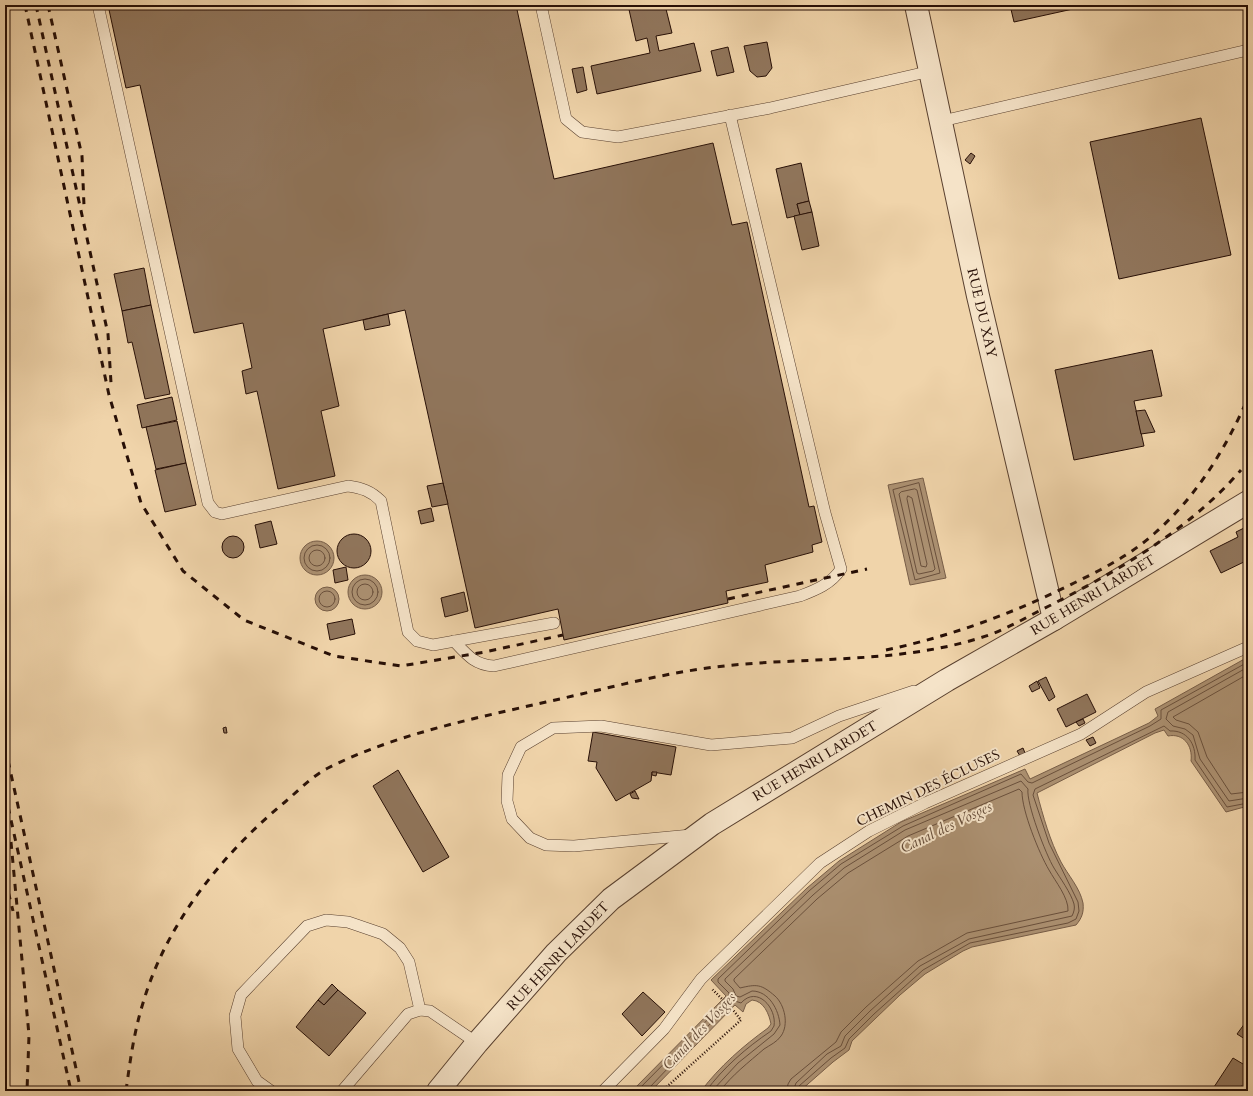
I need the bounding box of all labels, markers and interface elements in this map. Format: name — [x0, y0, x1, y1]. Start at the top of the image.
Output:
street label: RUE DU XAY — [962, 266, 1002, 360]
street label: RUE HENRI LARDET — [1027, 550, 1159, 640]
street label: RUE HENRI LARDET — [749, 716, 881, 806]
street label: CHEMIN DES ÉCLUSES — [853, 745, 1003, 831]
water label: Canal des Vosges — [897, 796, 995, 858]
street label: RUE HENRI LARDET — [502, 897, 614, 1015]
water label: Canal des Vosges — [658, 988, 740, 1074]

